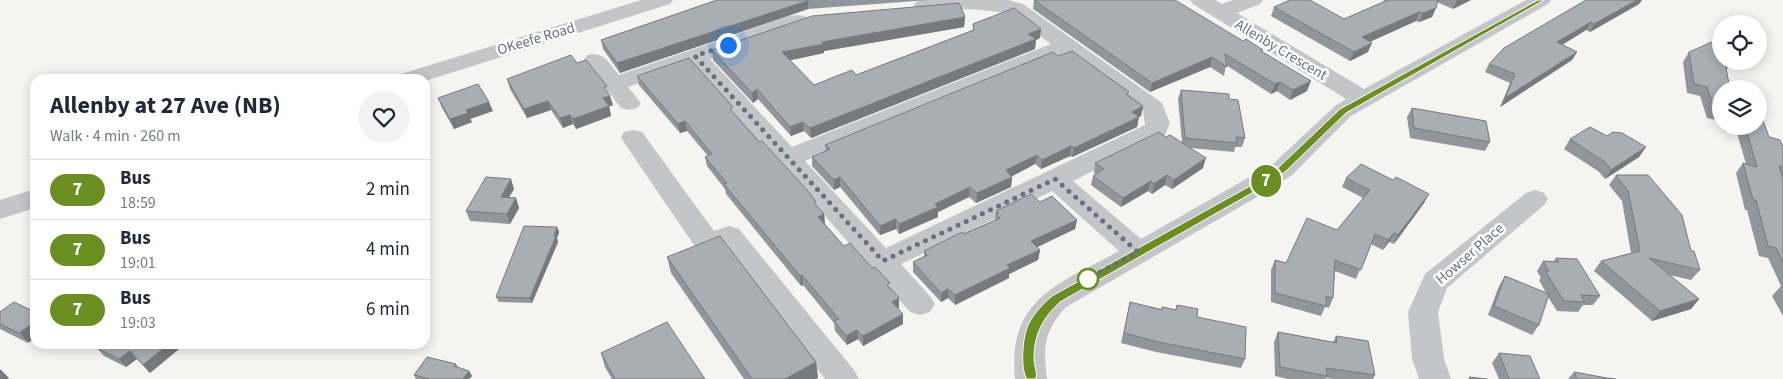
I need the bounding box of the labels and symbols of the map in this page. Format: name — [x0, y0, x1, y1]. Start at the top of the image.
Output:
street label: Allenby Crescent — [1231, 14, 1331, 86]
street label: OKeefe Road — [495, 17, 577, 61]
your location — [716, 33, 741, 58]
line badge: 7 — [1250, 165, 1282, 197]
street label: Howser Place — [1431, 218, 1509, 290]
unlabelled marker — [1077, 268, 1099, 290]

